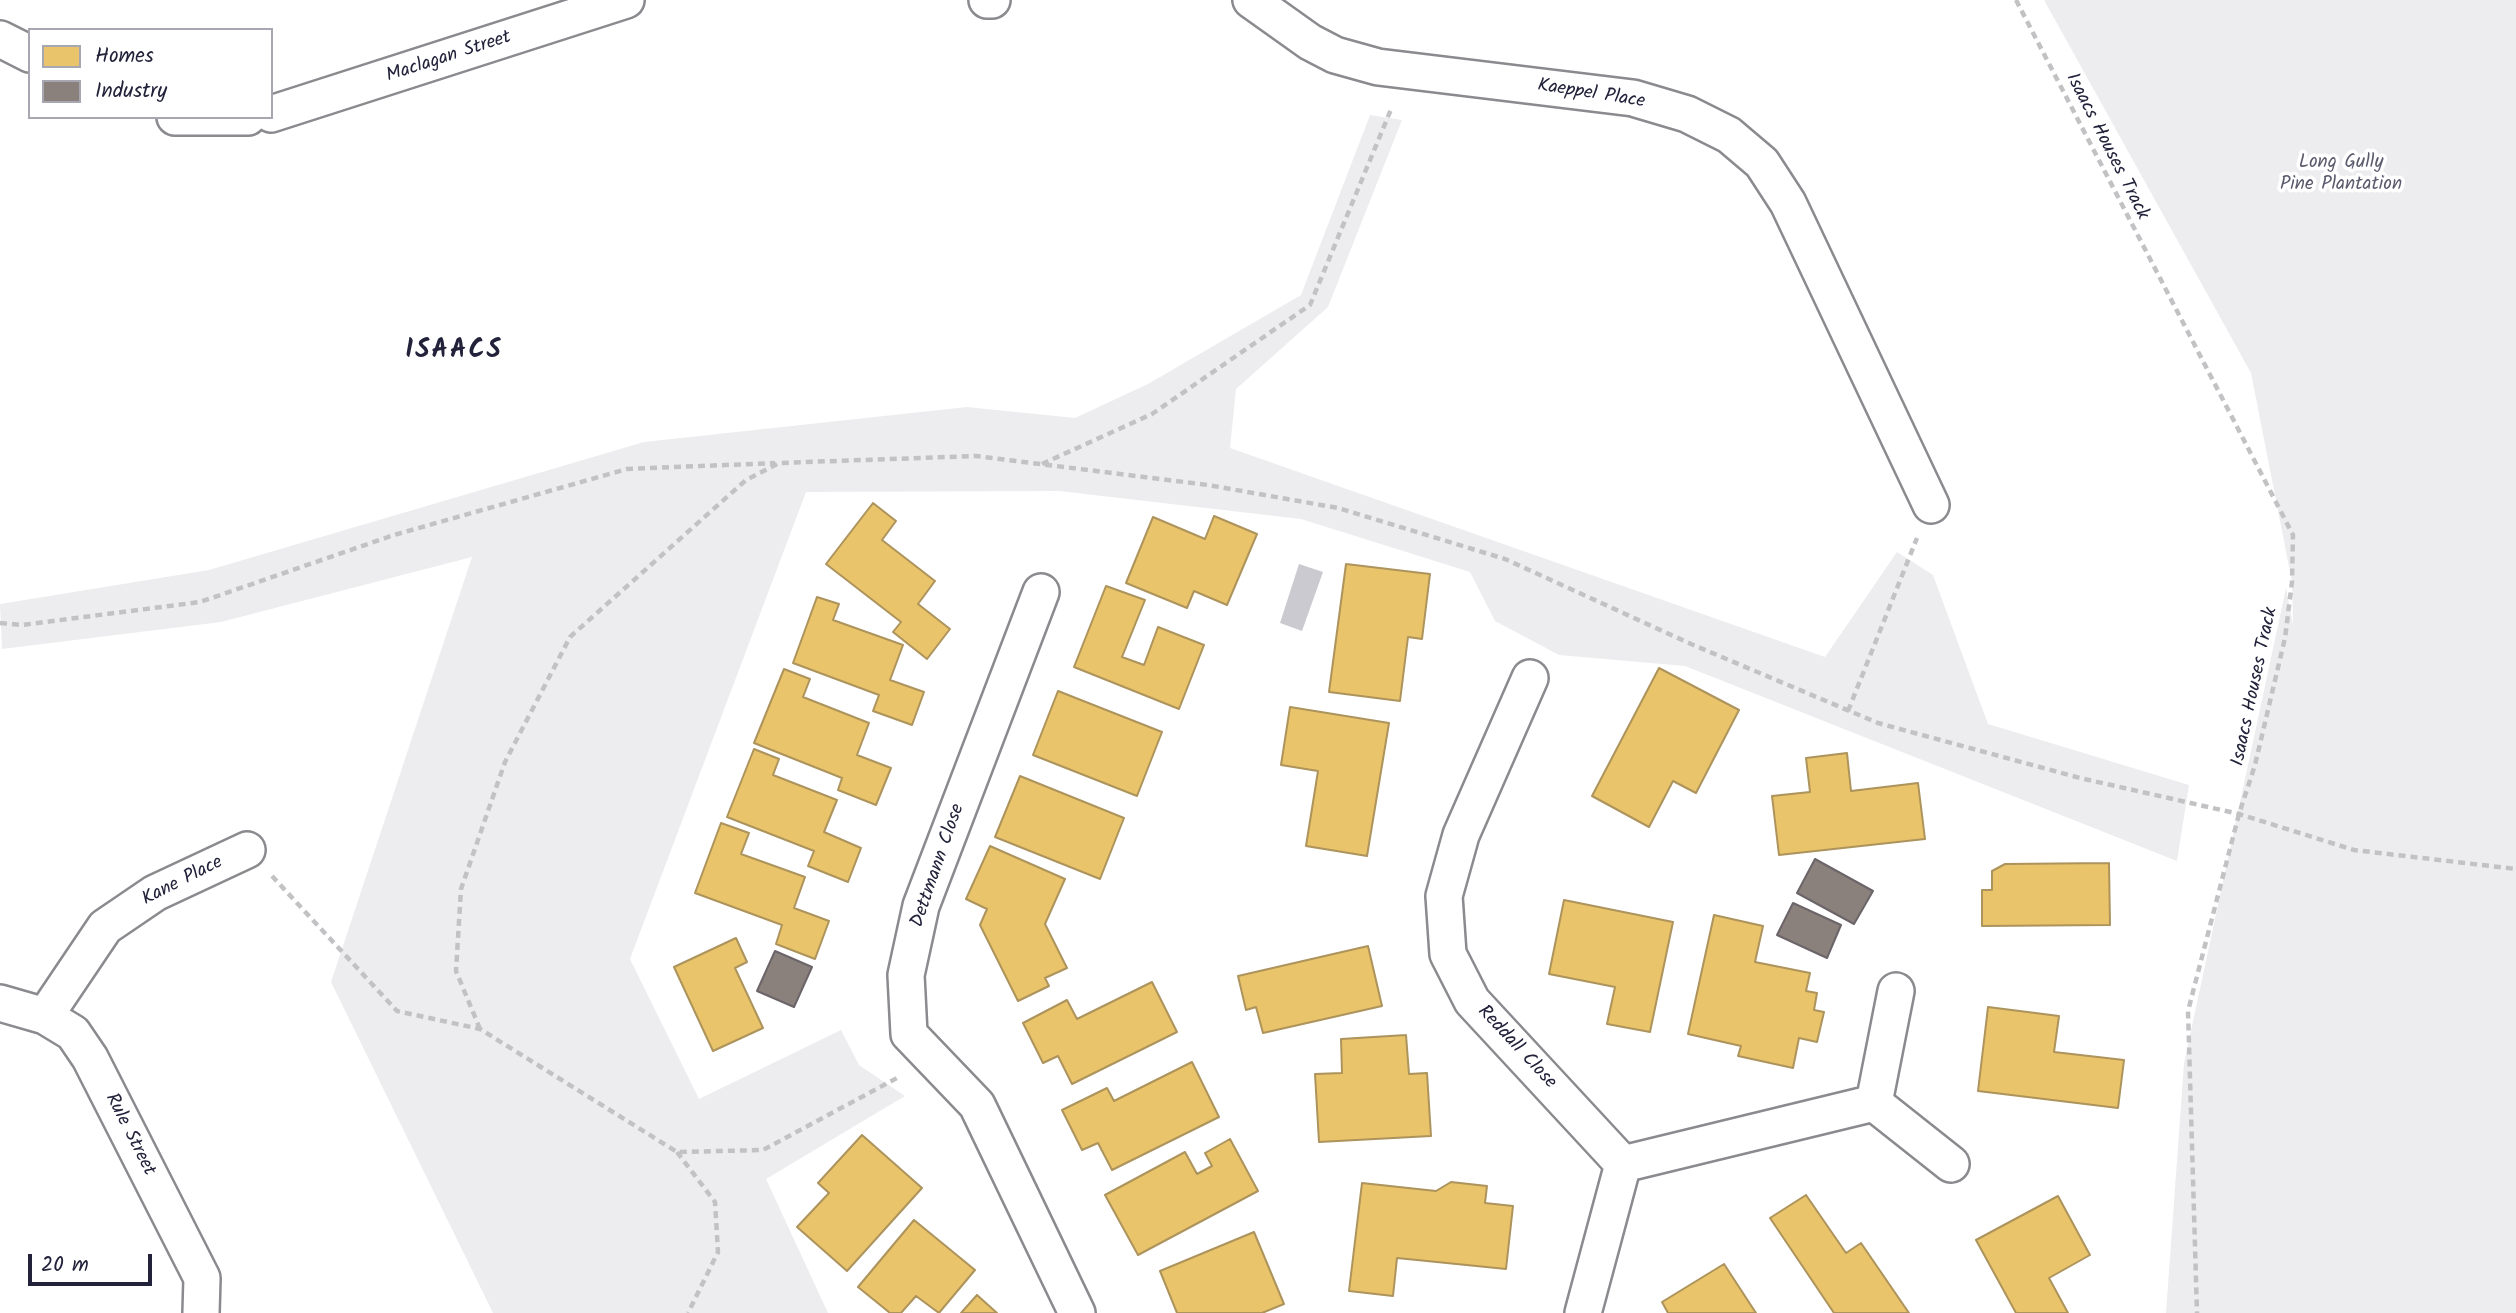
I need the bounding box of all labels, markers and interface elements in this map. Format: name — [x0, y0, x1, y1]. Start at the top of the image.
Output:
street label: Maclagan Street — [384, 27, 514, 89]
legend — [28, 28, 273, 119]
text: Homes — [95, 40, 154, 73]
street label: Isaacs Houses Track — [2059, 70, 2153, 224]
text: Industry — [95, 75, 167, 108]
street label: Kaeppel Place — [1536, 75, 1646, 115]
park label: Long Gully Pine Plantation — [2280, 153, 2402, 197]
district label: ISAACS — [406, 337, 502, 369]
street label: Isaacs Houses Track — [2228, 606, 2284, 768]
street label: Dettmann Close — [907, 801, 971, 931]
street label: Kane Place — [139, 852, 227, 912]
street label: Reddall Close — [1472, 1002, 1560, 1094]
street label: Rule Street — [99, 1090, 159, 1180]
scale bar — [32, 1240, 156, 1284]
text: 20 m — [41, 1249, 89, 1282]

